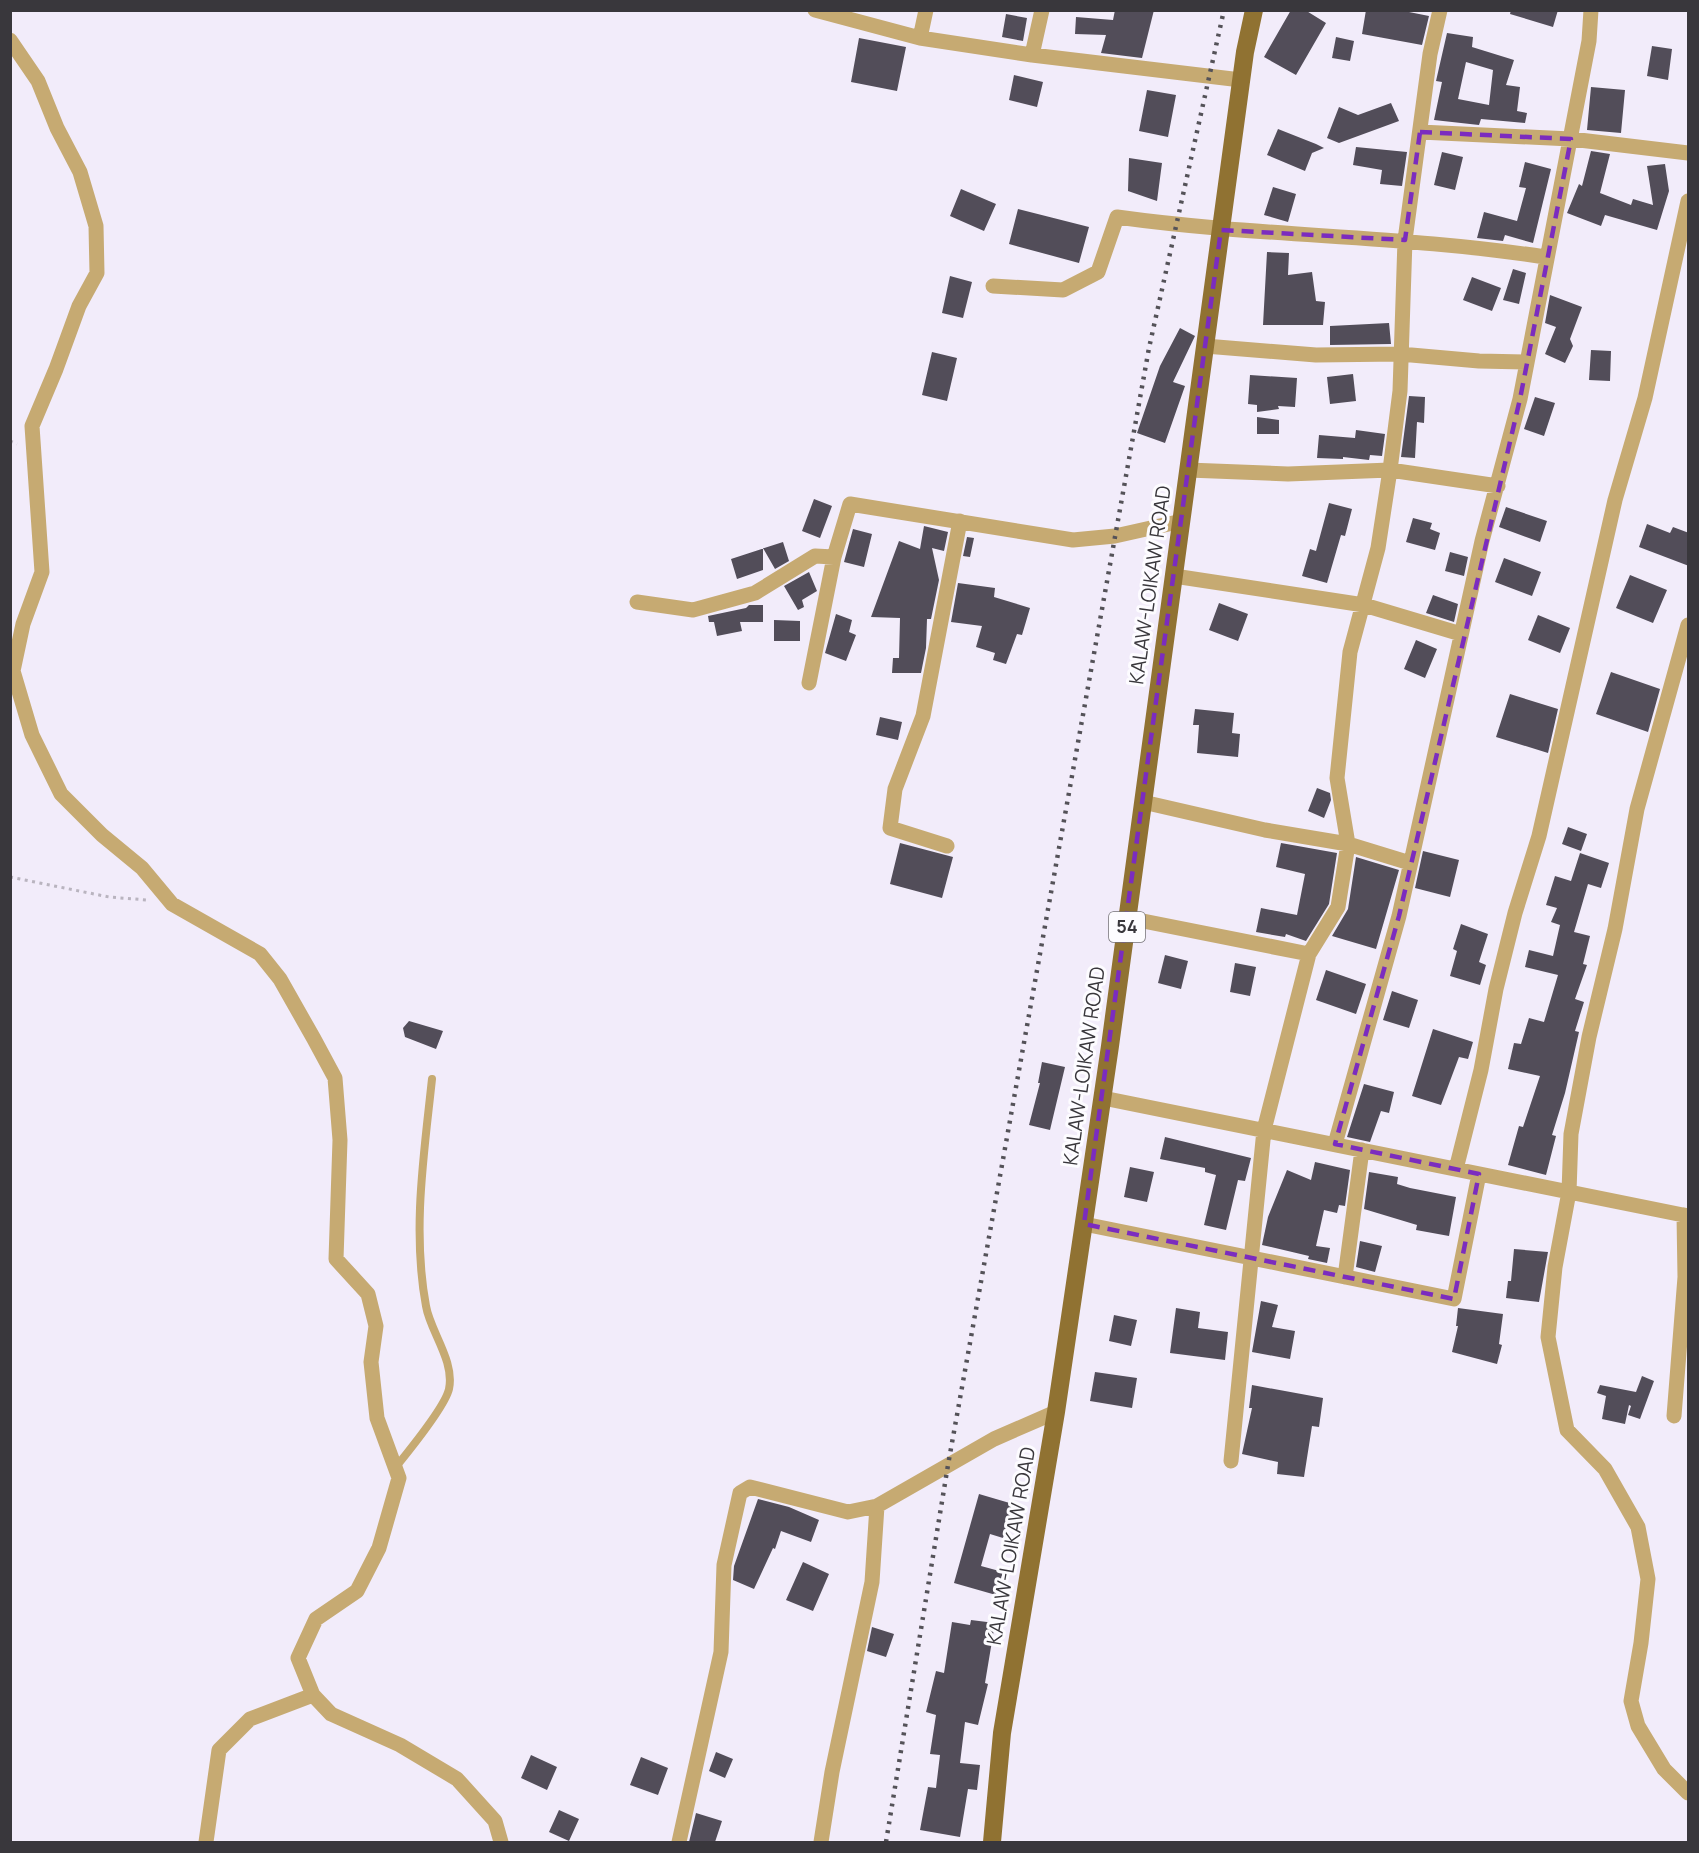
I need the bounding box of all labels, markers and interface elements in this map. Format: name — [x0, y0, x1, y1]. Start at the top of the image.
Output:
street label: KALAW-LOIKAW ROAD — [1122, 484, 1177, 686]
road number: 54 — [1109, 912, 1145, 942]
street label: KALAW-LOIKAW ROAD — [1056, 965, 1111, 1167]
street label: KALAW-LOIKAW ROAD — [980, 1445, 1041, 1647]

